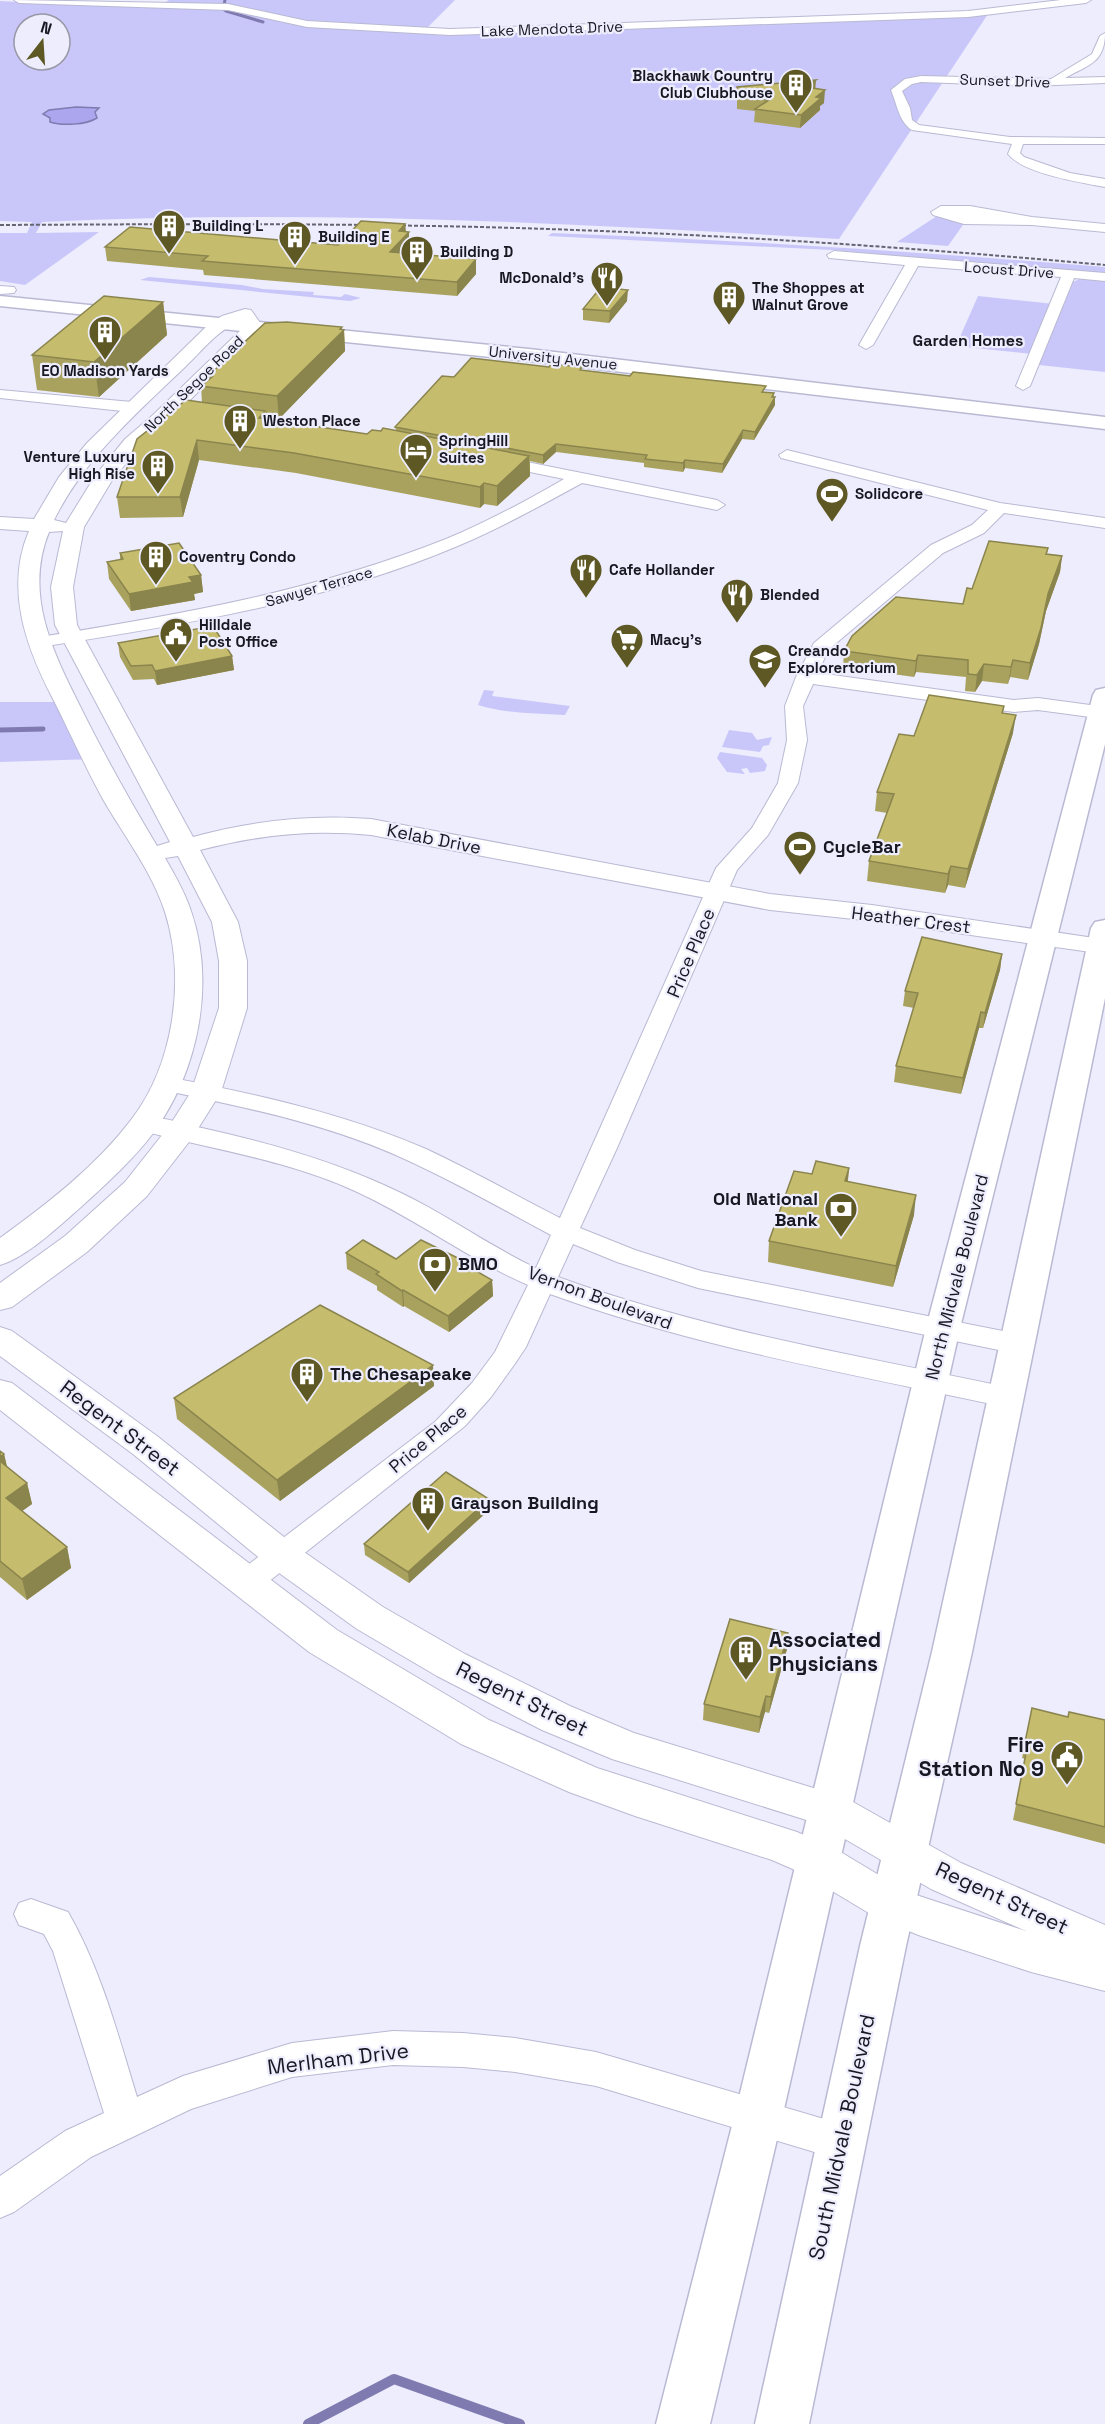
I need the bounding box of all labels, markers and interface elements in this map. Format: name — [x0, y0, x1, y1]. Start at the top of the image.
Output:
north arrow — [12, 12, 72, 72]
text: N — [38, 17, 54, 40]
street label: Lake Mendota Drive — [481, 17, 623, 40]
place label: Blackhawk Country Club Clubhouse — [632, 66, 773, 102]
building icon: Blackhawk Country Club Clubhouse — [778, 67, 814, 114]
street label: Sunset Drive — [959, 69, 1051, 92]
building icon: Building L — [151, 208, 187, 255]
place label: Building L — [192, 216, 264, 235]
building icon: Building E — [277, 219, 313, 266]
place label: Building E — [318, 227, 390, 246]
building icon: Building D — [399, 234, 435, 281]
place label: Building D — [440, 242, 513, 261]
street label: Locust Drive — [963, 257, 1055, 282]
restaurant icon: McDonald's — [589, 260, 625, 307]
place label: McDonald's — [499, 268, 584, 287]
place label: The Shoppes at Walnut Grove — [752, 278, 865, 314]
building icon: The Shoppes at Walnut Grove — [711, 279, 747, 326]
building icon: EO Madison Yards — [87, 314, 123, 361]
district label: Garden Homes — [913, 330, 1023, 351]
street label: North Segoe Road — [140, 331, 247, 436]
street label: University Avenue — [488, 341, 618, 374]
place label: EO Madison Yards — [41, 361, 169, 380]
building icon: Weston Place — [222, 403, 258, 450]
place label: Weston Place — [263, 411, 361, 430]
place label: SpringHill Suites — [439, 431, 508, 467]
hotel icon: SpringHill Suites — [398, 432, 434, 479]
place label: Venture Luxury High Rise — [24, 447, 135, 483]
building icon: Venture Luxury High Rise — [140, 448, 176, 495]
sports icon: Solidcore — [814, 476, 850, 523]
place label: Solidcore — [855, 484, 923, 503]
building icon: Coventry Condo — [138, 539, 174, 586]
place label: Coventry Condo — [179, 547, 296, 566]
restaurant icon: Cafe Hollander — [568, 552, 604, 599]
place label: Cafe Hollander — [609, 560, 715, 579]
street label: Sawyer Terrace — [263, 562, 375, 611]
restaurant icon: Blended — [719, 577, 755, 624]
place label: Blended — [760, 585, 820, 604]
place label: Hilldale Post Office — [199, 615, 278, 651]
public building icon: Hilldale Post Office — [158, 616, 194, 663]
supermarket icon: Macy's — [609, 622, 645, 669]
place label: Macy's — [650, 630, 702, 649]
place label: Creando Explorertorium — [788, 641, 896, 677]
school or university icon: Creando Explorertorium — [747, 642, 783, 689]
street label: Kelab Drive — [385, 818, 483, 859]
sports icon: CycleBar — [782, 829, 818, 876]
place label: CycleBar — [823, 835, 901, 858]
street label: Heather Crest — [850, 901, 972, 938]
street label: Price Place — [661, 905, 720, 1001]
street label: North Midvale Boulevard — [920, 1172, 993, 1382]
place label: Old National Bank — [713, 1187, 818, 1231]
bank icon: Old National Bank — [823, 1191, 859, 1238]
bank icon: BMO — [417, 1246, 453, 1293]
place label: BMO — [458, 1252, 498, 1275]
street label: Vernon Boulevard — [525, 1261, 676, 1334]
building icon: The Chesapeake — [289, 1356, 325, 1403]
place label: The Chesapeake — [330, 1362, 472, 1385]
street label: Regent Street — [55, 1374, 186, 1482]
street label: Price Place — [384, 1399, 471, 1478]
building icon: Grayson Building — [410, 1485, 446, 1532]
place label: Grayson Building — [451, 1491, 599, 1514]
place label: Associated Physicians — [769, 1626, 881, 1677]
building icon: Associated Physicians — [728, 1634, 764, 1681]
street label: Regent Street — [452, 1655, 593, 1742]
place label: Fire Station No 9 — [919, 1731, 1044, 1782]
public building icon: Fire Station No 9 — [1049, 1739, 1085, 1786]
street label: Regent Street — [932, 1855, 1073, 1940]
street label: South Midvale Boulevard — [802, 2012, 881, 2262]
street label: Merlham Drive — [266, 2036, 410, 2081]

